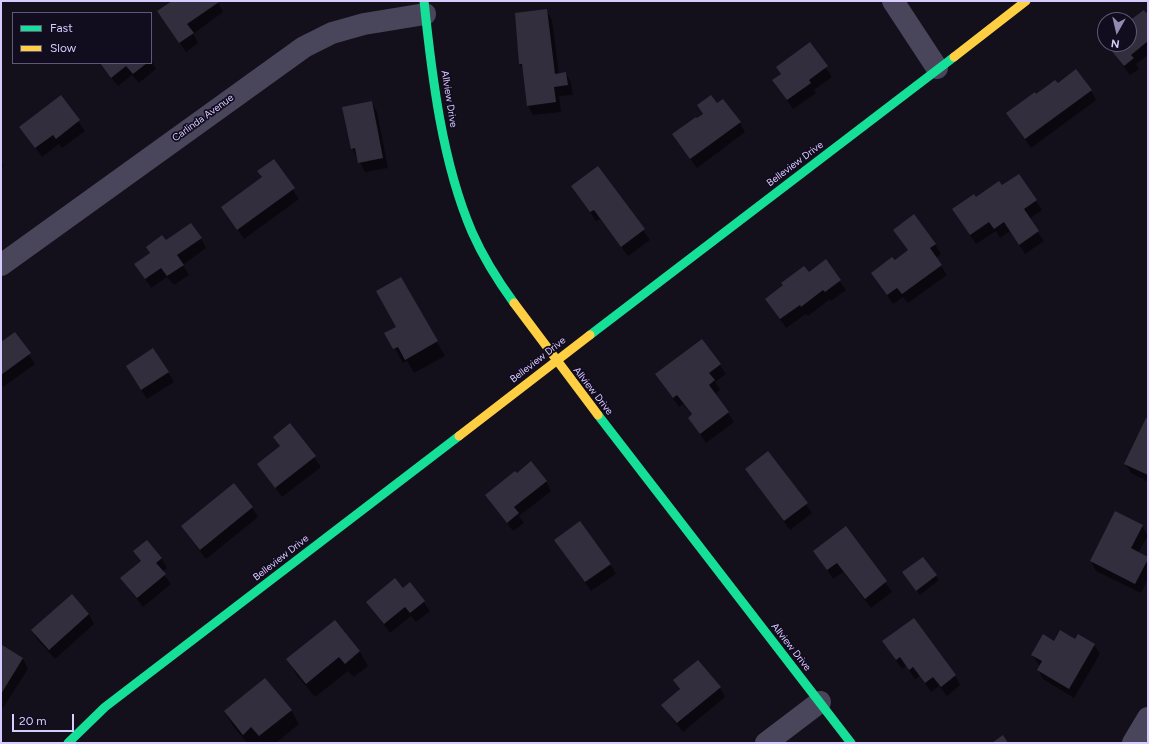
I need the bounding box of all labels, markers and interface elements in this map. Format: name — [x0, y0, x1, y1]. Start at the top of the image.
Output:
legend — [12, 12, 152, 64]
north arrow — [1097, 12, 1137, 52]
text: Fast — [50, 21, 73, 35]
text: N — [1110, 36, 1121, 50]
text: Slow — [50, 41, 76, 55]
street label: Allview Drive — [439, 70, 459, 128]
street label: Carlinda Avenue — [170, 92, 236, 144]
street label: Belleview Drive — [764, 139, 826, 189]
street label: Belleview Drive — [508, 334, 568, 386]
street label: Allview Drive — [571, 365, 615, 417]
street label: Belleview Drive — [251, 532, 311, 584]
street label: Allview Drive — [769, 621, 813, 673]
scale bar — [14, 706, 76, 732]
text: 20 m — [19, 714, 47, 728]

